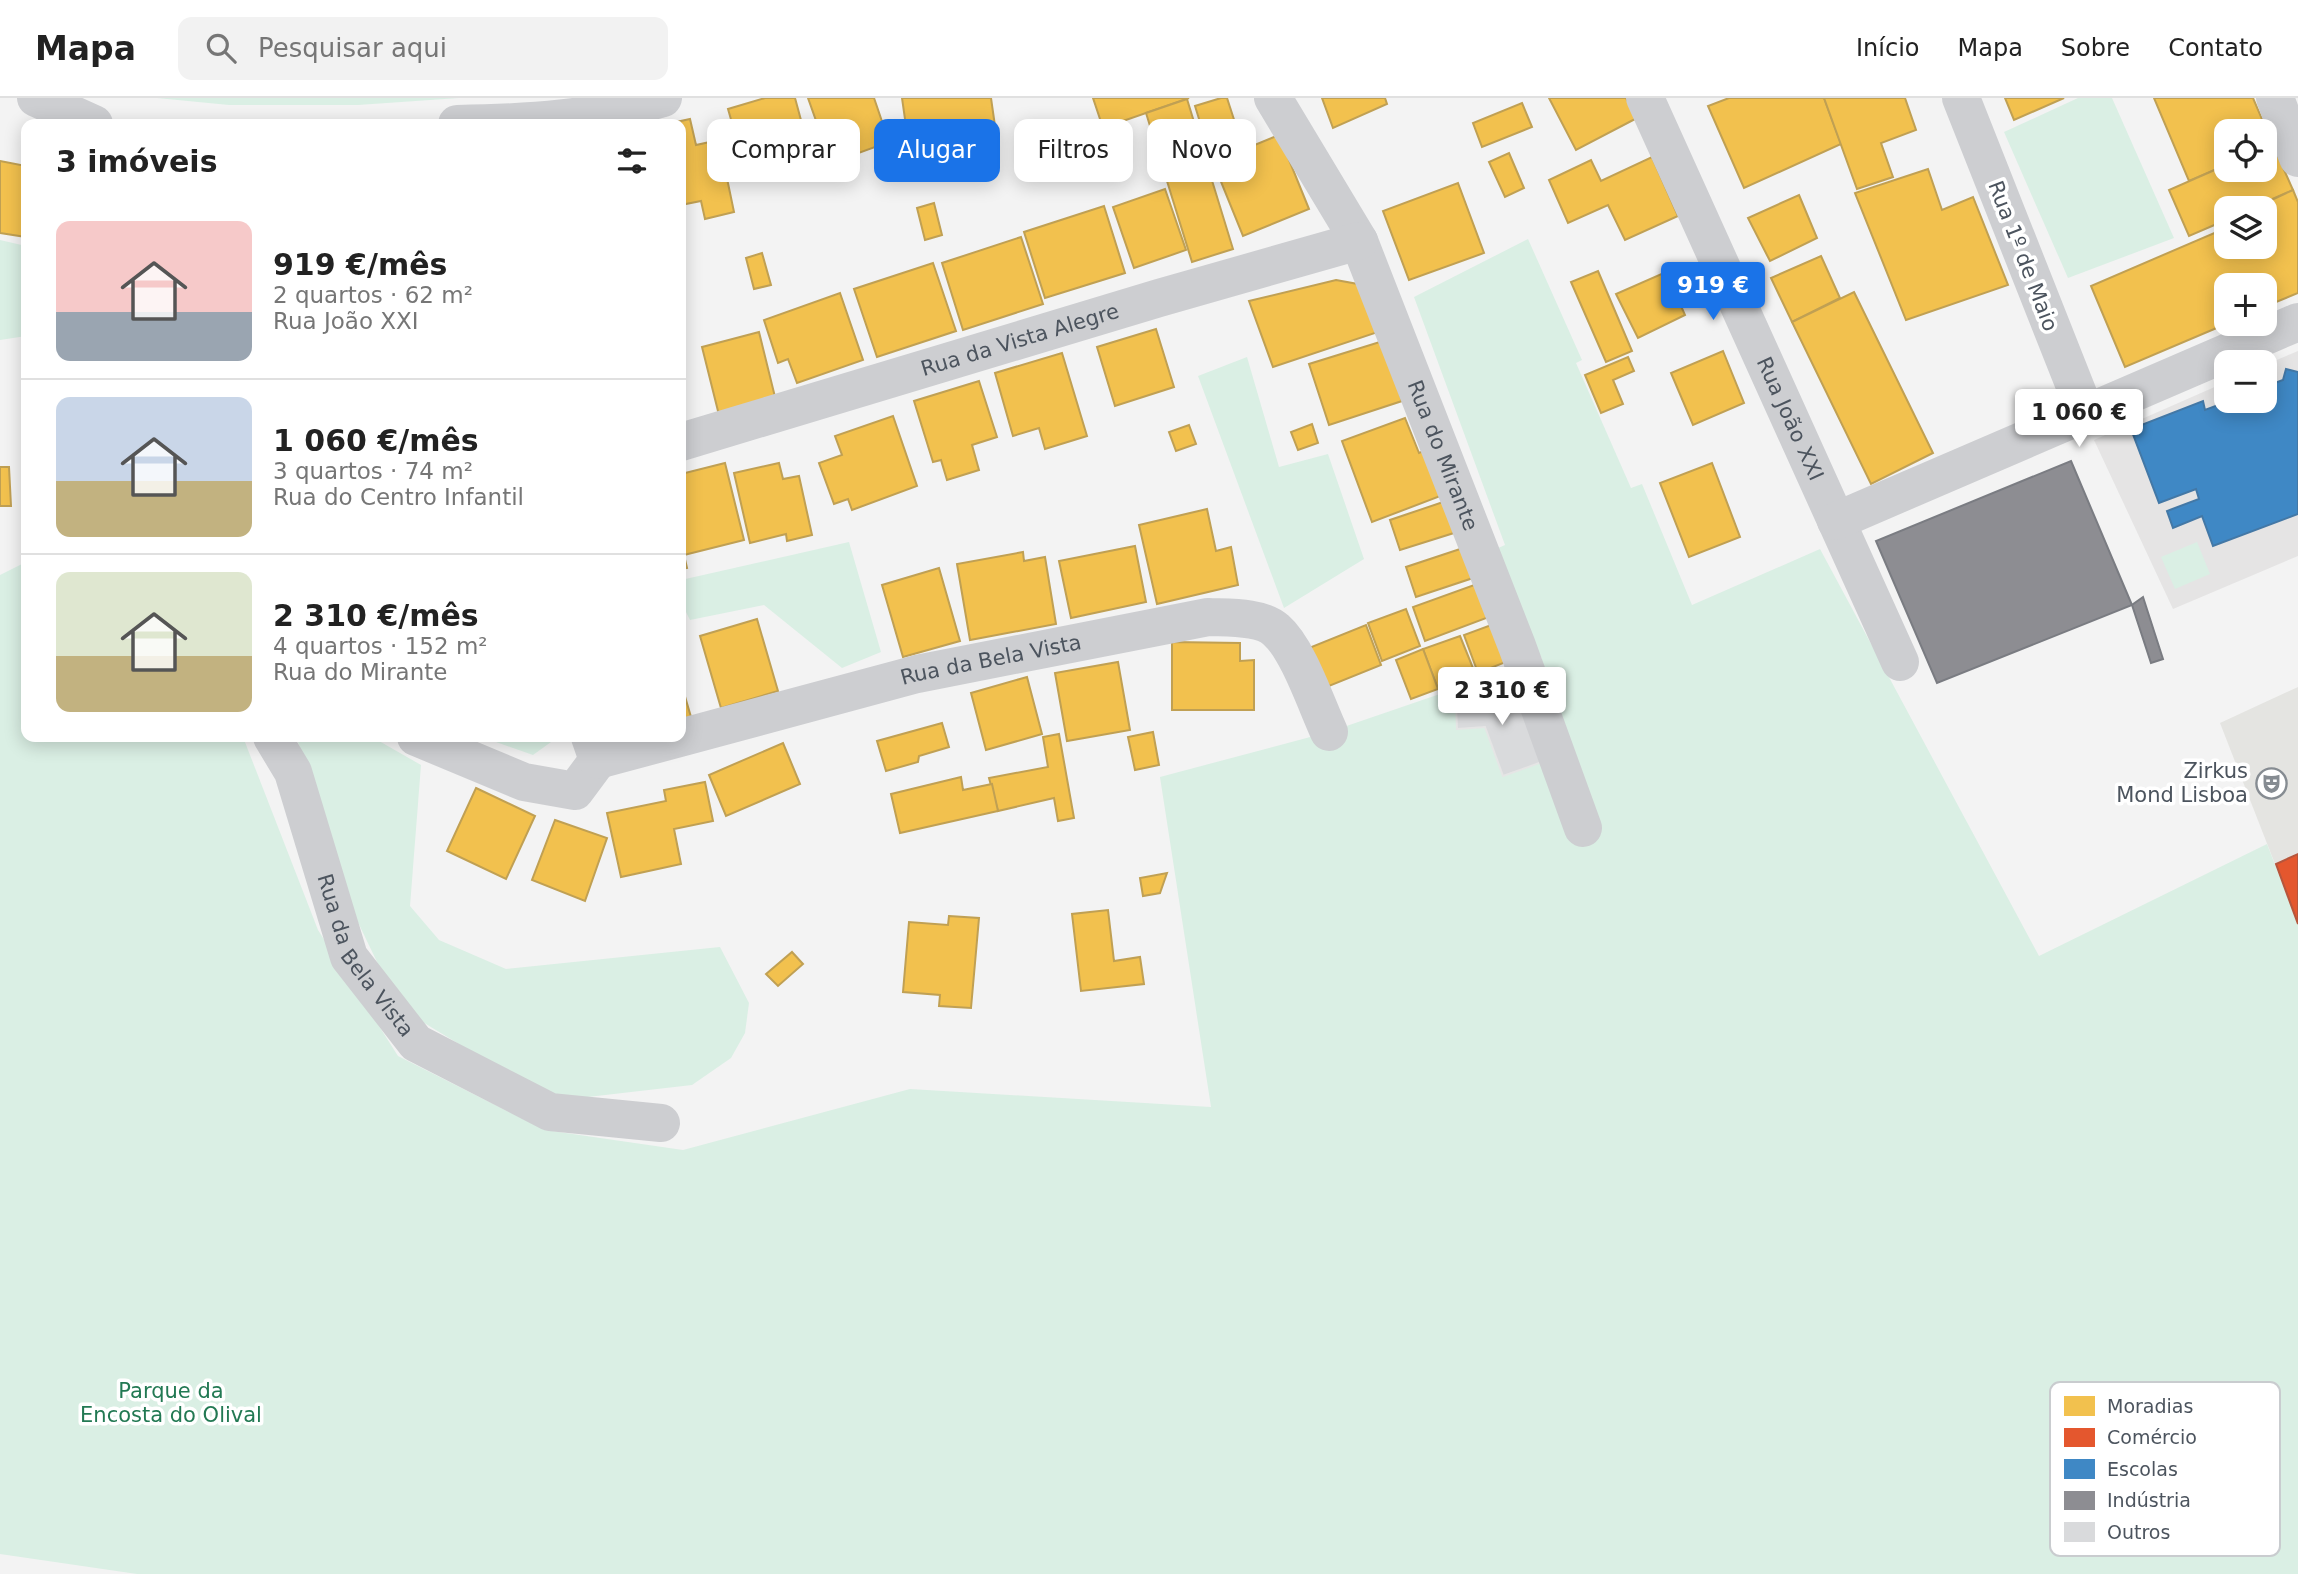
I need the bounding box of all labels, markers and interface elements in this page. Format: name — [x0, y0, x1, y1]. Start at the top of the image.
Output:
search box — [178, 17, 668, 80]
text: Mapa — [35, 29, 136, 68]
icon: search — [202, 29, 240, 67]
text: Pesquisar aqui — [258, 33, 447, 63]
text: Início — [1856, 34, 1920, 62]
text: Mapa — [1958, 34, 2023, 62]
text: Sobre — [2061, 34, 2130, 62]
text: Contato — [2168, 34, 2263, 62]
chip: Comprar — [707, 119, 860, 182]
chip: Alugar — [874, 119, 1000, 182]
chip: Filtros — [1014, 119, 1133, 182]
chip: Novo — [1147, 119, 1256, 182]
map controls — [2214, 119, 2277, 413]
button: locate — [2214, 119, 2277, 182]
icon: filters — [613, 142, 651, 180]
text: 3 imóveis — [56, 144, 218, 179]
street label: Rua 1º de Maio — [1983, 177, 2063, 335]
button: layers — [2214, 196, 2277, 259]
text: 919 €/mês — [273, 247, 447, 282]
icon: home — [112, 249, 196, 333]
pin: 919 € — [1664, 262, 1762, 322]
text: 919 € — [1677, 272, 1749, 298]
button: + — [2214, 273, 2277, 336]
text: 2 quartos · 62 m² — [273, 282, 473, 308]
street label: Rua da Vista Alegre — [918, 299, 1122, 381]
text: Rua João XXI — [273, 308, 419, 334]
button: − — [2214, 350, 2277, 413]
street label: Rua João XXI — [1752, 353, 1828, 484]
street label: Rua do Mirante — [1402, 377, 1483, 534]
pin: 1 060 € — [2014, 390, 2144, 449]
text: 1 060 € — [2031, 399, 2127, 425]
text: 1 060 €/mês — [273, 423, 479, 458]
icon: home — [112, 425, 196, 509]
text: 3 quartos · 74 m² — [273, 458, 473, 484]
text: Rua do Centro Infantil — [273, 484, 524, 510]
text: 2 310 €/mês — [273, 598, 479, 633]
icon: home — [112, 600, 196, 684]
street label: Rua da Bela Vista — [898, 630, 1083, 690]
text: 4 quartos · 152 m² — [273, 633, 488, 659]
text: Rua do Mirante — [273, 659, 447, 685]
pin: 2 310 € — [1437, 668, 1567, 727]
text: 2 310 € — [1454, 677, 1550, 703]
place label: Zirkus Mond Lisboa — [2116, 759, 2248, 807]
theatre icon: Zirkus Mond Lisboa — [2254, 766, 2288, 800]
street label: Rua da Bela Vista — [313, 871, 419, 1042]
park label: Parque da Encosta do Olival — [80, 1379, 262, 1427]
legend — [2050, 1382, 2280, 1556]
text: Moradias — [2107, 1395, 2193, 1417]
text: Comércio — [2107, 1426, 2197, 1448]
text: Escolas — [2107, 1458, 2178, 1480]
text: Indústria — [2107, 1489, 2191, 1511]
text: Outros — [2107, 1521, 2170, 1543]

